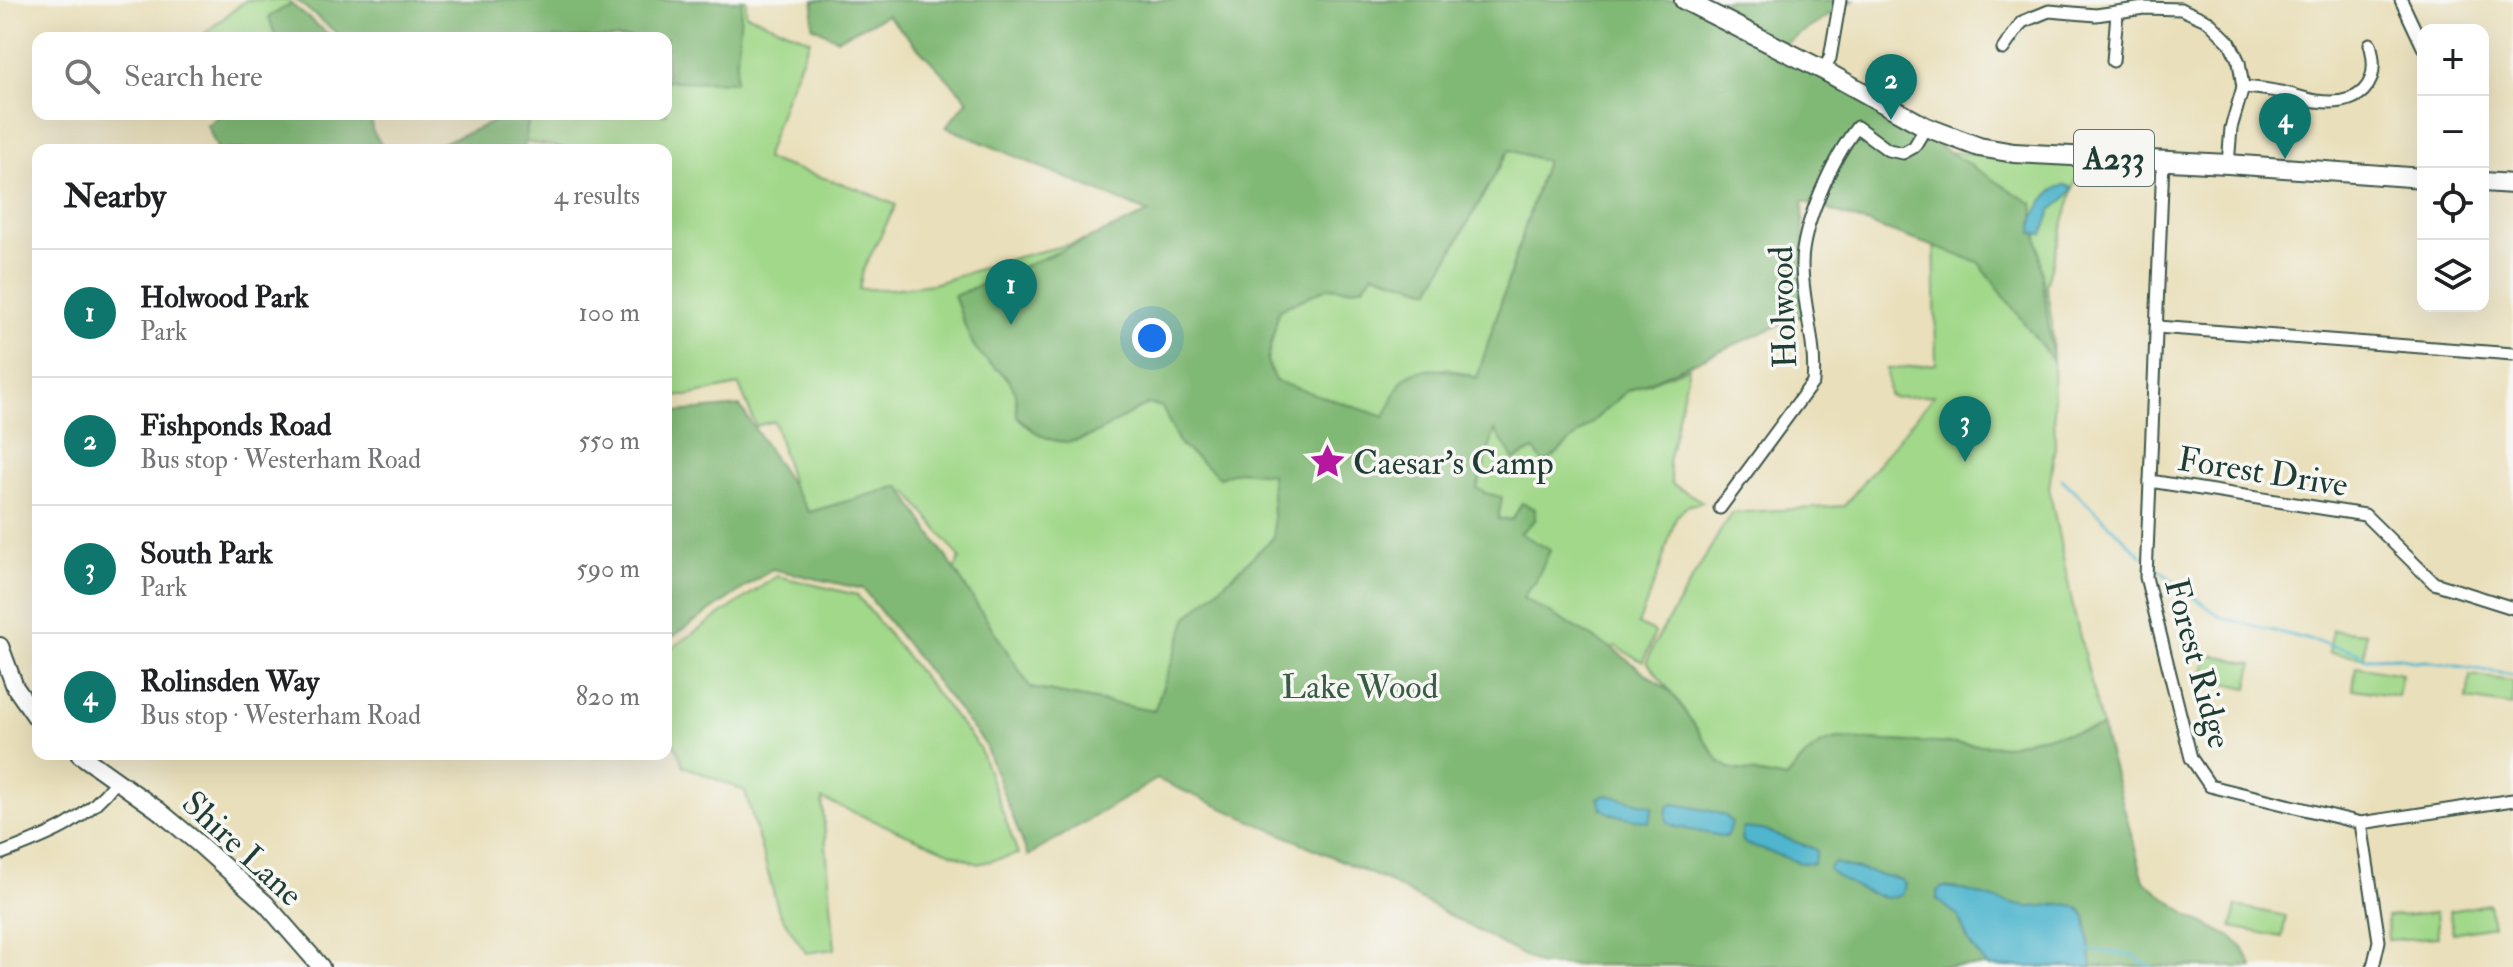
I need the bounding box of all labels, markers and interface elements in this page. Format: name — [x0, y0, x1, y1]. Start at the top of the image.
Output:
map controls — [2417, 24, 2489, 312]
button: + — [2417, 24, 2489, 96]
search box — [32, 32, 672, 120]
icon: search — [60, 54, 104, 98]
pin: 2 — [1865, 54, 1917, 120]
text: Search here — [124, 58, 263, 95]
pin: 4 — [2259, 93, 2311, 159]
button: − — [2417, 96, 2489, 168]
road number: A233 — [2074, 130, 2154, 186]
button: locate — [2417, 168, 2489, 240]
text: Nearby — [64, 175, 166, 218]
text: 4 results — [554, 180, 640, 212]
button: layers — [2417, 240, 2489, 312]
street label: Holwood — [1760, 245, 1807, 369]
pin: 1 — [985, 259, 1037, 325]
text: Holwood Park — [140, 279, 309, 316]
text: 1 — [85, 297, 95, 329]
text: 100 m — [579, 297, 640, 329]
text: Park — [140, 316, 187, 348]
your location — [1132, 318, 1172, 358]
pin: 3 — [1939, 396, 1991, 462]
text: Fishponds Road — [140, 407, 331, 444]
text: 2 — [83, 425, 97, 457]
text: 550 m — [578, 425, 640, 457]
street label: Forest Drive — [2175, 438, 2351, 507]
place label: Caesar's Camp — [1353, 442, 1554, 485]
place icon: Caesar's Camp — [1308, 443, 1346, 481]
text: Bus stop · Westerham Road — [140, 444, 421, 476]
text: South Park — [140, 535, 273, 572]
text: 3 — [85, 553, 95, 585]
text: 590 m — [576, 553, 640, 585]
text: Park — [140, 572, 187, 604]
street label: Forest Ridge — [2154, 574, 2241, 753]
text: Rolinsden Way — [140, 663, 319, 700]
park label: Lake Wood — [1282, 666, 1439, 709]
text: 4 — [83, 681, 97, 713]
text: 820 m — [576, 681, 640, 713]
text: Bus stop · Westerham Road — [140, 700, 421, 732]
street label: Shire Lane — [172, 782, 312, 916]

